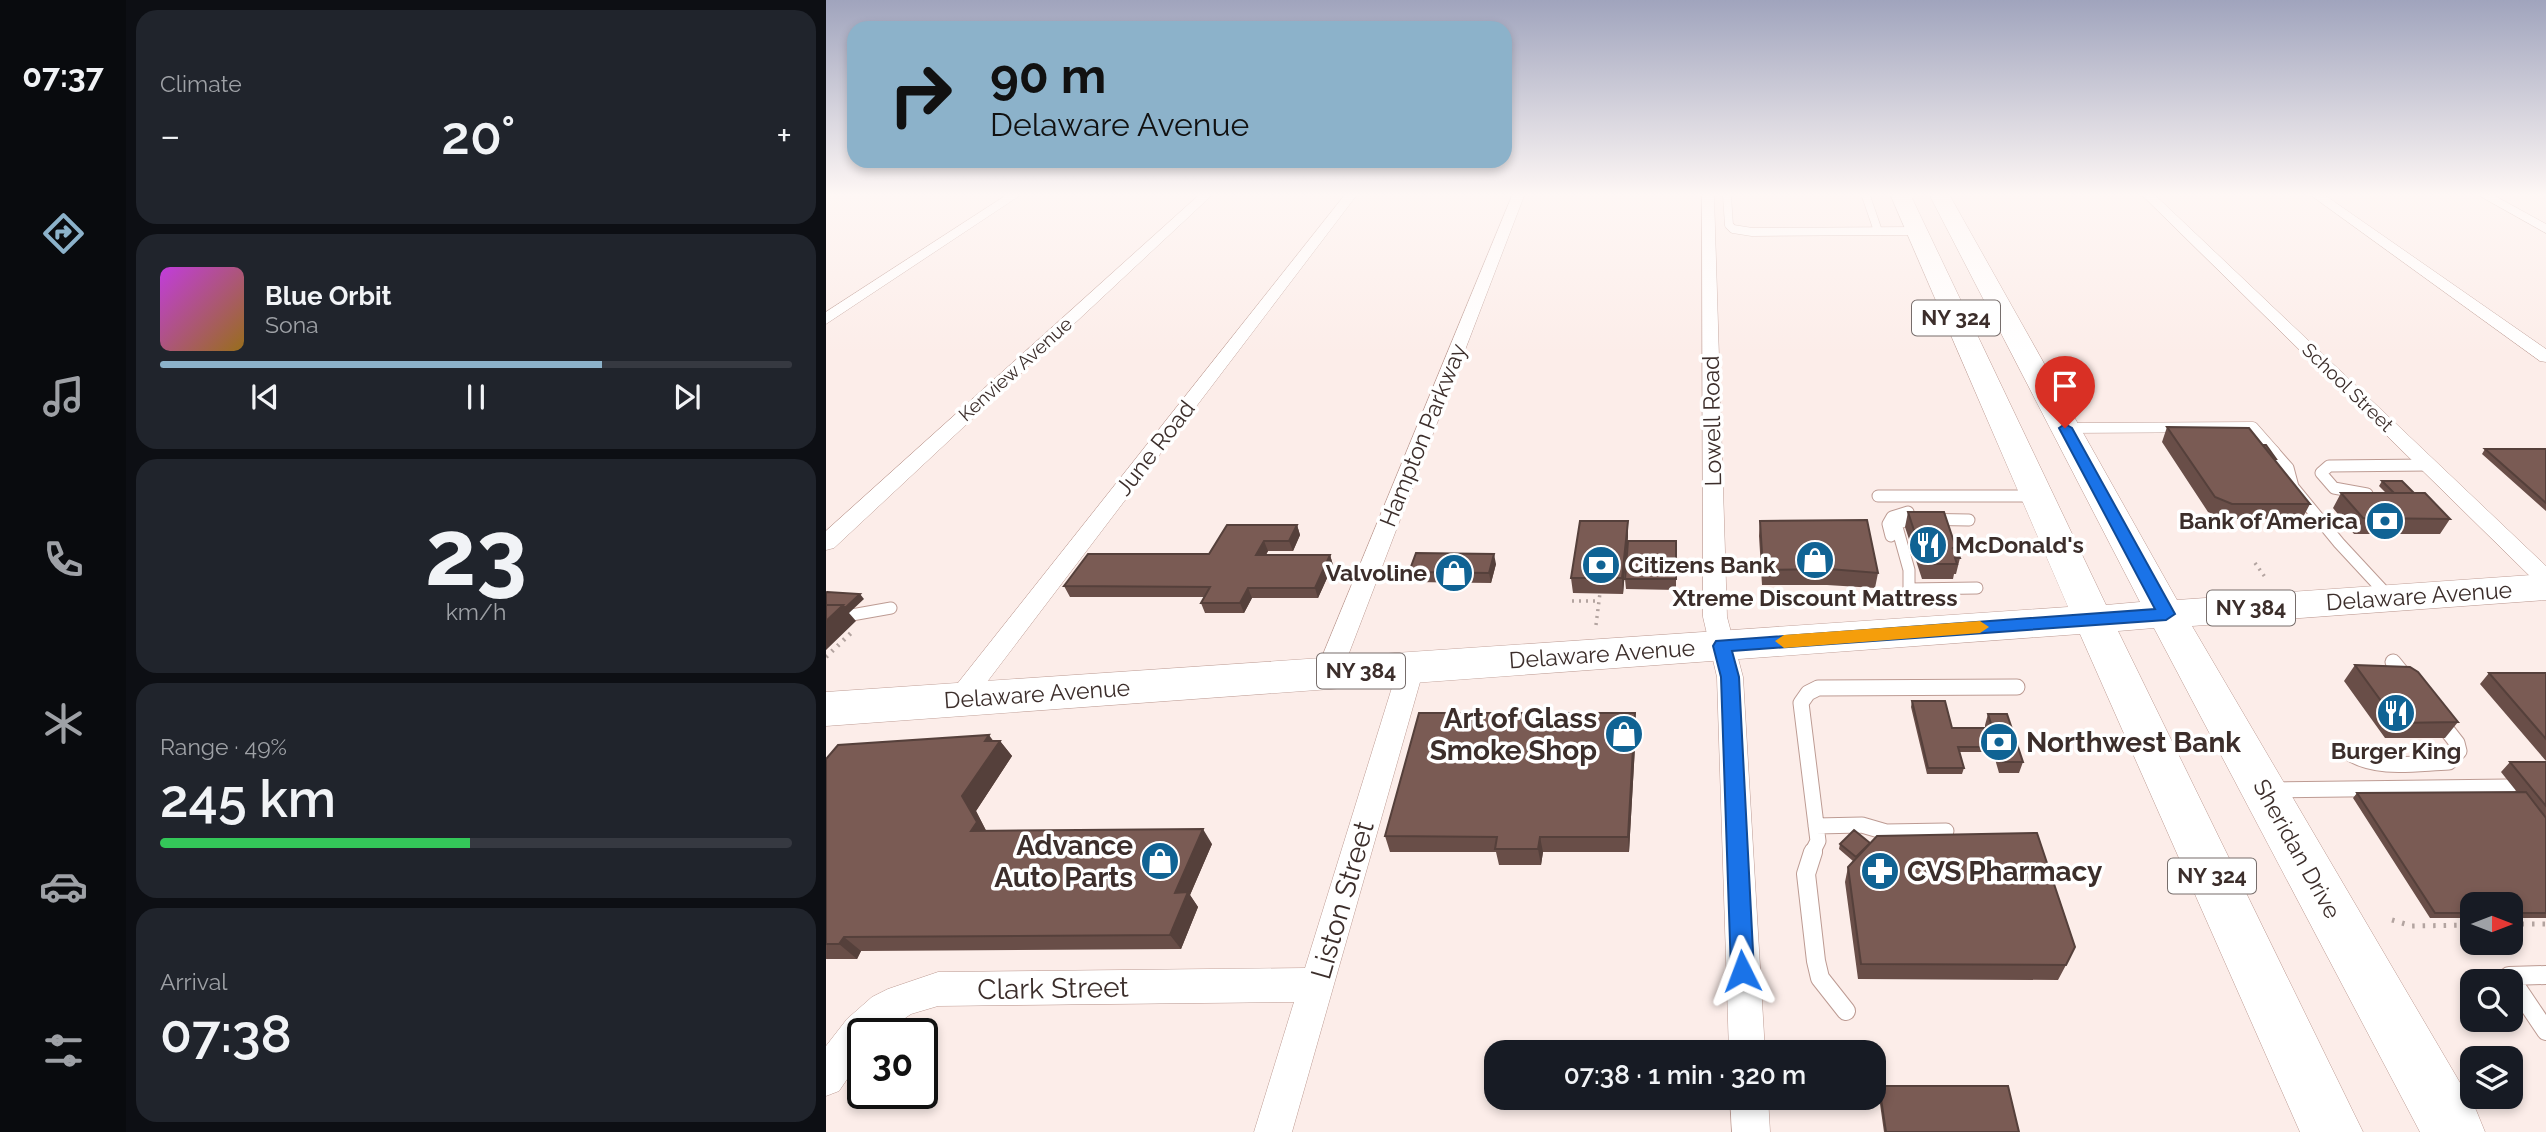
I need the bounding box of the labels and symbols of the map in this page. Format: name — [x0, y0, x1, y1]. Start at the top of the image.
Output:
road number: NY 324 — [1912, 300, 2000, 336]
street label: Kenview Avenue — [954, 312, 1076, 426]
street label: School Street — [2298, 338, 2398, 436]
street label: Hampton Parkway — [1373, 339, 1472, 530]
street label: Lowell Road — [1697, 355, 1726, 487]
pin — [2035, 356, 2095, 428]
street label: June Road — [1109, 395, 1200, 500]
bank icon: Bank of America — [2364, 500, 2406, 542]
place label: Bank of America — [2179, 507, 2358, 534]
restaurant icon: McDonald's — [1907, 524, 1949, 566]
place label: McDonald's — [1955, 531, 2084, 558]
shop icon: Xtreme Discount Mattress — [1794, 539, 1836, 581]
bank icon: Citizens Bank — [1580, 544, 1622, 586]
place label: Citizens Bank — [1628, 551, 1776, 578]
shop icon: Valvoline — [1433, 552, 1475, 594]
place label: Valvoline — [1326, 559, 1427, 586]
street label: Delaware Avenue — [2325, 576, 2513, 615]
place label: Xtreme Discount Mattress — [1671, 584, 1958, 611]
road number: NY 384 — [2207, 590, 2295, 626]
street label: Delaware Avenue — [1508, 634, 1696, 673]
road number: NY 384 — [1317, 654, 1405, 688]
street label: Delaware Avenue — [943, 674, 1131, 713]
restaurant icon: Burger King — [2375, 692, 2417, 734]
place label: Art of Glass Smoke Shop — [1430, 702, 1597, 767]
shop icon: Art of Glass Smoke Shop — [1603, 713, 1645, 755]
bank icon: Northwest Bank — [1978, 721, 2020, 763]
place label: Northwest Bank — [2026, 726, 2241, 759]
place label: Burger King — [2331, 737, 2461, 764]
street label: Sheridan Drive — [2248, 774, 2347, 923]
street label: Liston Street — [1304, 817, 1381, 983]
place label: Advance Auto Parts — [994, 829, 1133, 894]
shop icon: Advance Auto Parts — [1139, 840, 1181, 882]
pharmacy icon: CVS Pharmacy — [1859, 850, 1901, 892]
place label: CVS Pharmacy — [1907, 855, 2103, 888]
road number: NY 324 — [2168, 858, 2256, 894]
north arrow — [2460, 892, 2524, 956]
position arrow — [1705, 934, 1779, 1008]
street label: Clark Street — [977, 971, 1130, 1006]
speed limit sign: 30 — [847, 1018, 938, 1109]

